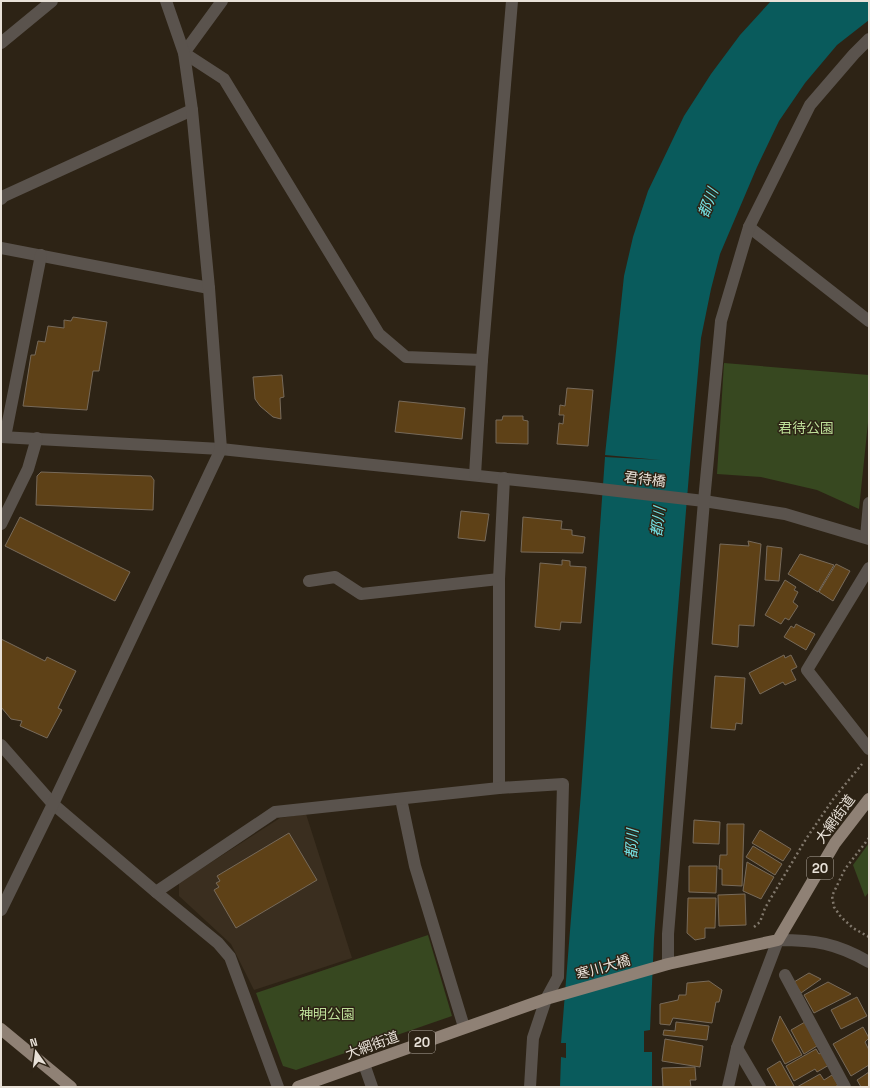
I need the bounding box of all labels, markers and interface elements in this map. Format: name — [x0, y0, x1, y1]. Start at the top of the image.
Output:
water label: 都川 — [693, 184, 722, 220]
park label: 君待公園 — [778, 419, 834, 437]
street label: 君待橋 — [623, 468, 667, 490]
water label: 都川 — [646, 504, 669, 538]
street label: 大網街道 — [811, 791, 859, 847]
water label: 都川 — [621, 827, 642, 859]
road number: 20 — [807, 857, 833, 879]
street label: 寒川大橋 — [574, 951, 632, 983]
park label: 神明公園 — [299, 1005, 355, 1023]
street label: 大網街道 — [343, 1027, 401, 1063]
road number: 20 — [409, 1031, 435, 1053]
north arrow — [16, 1032, 56, 1072]
text: N — [28, 1035, 39, 1050]

